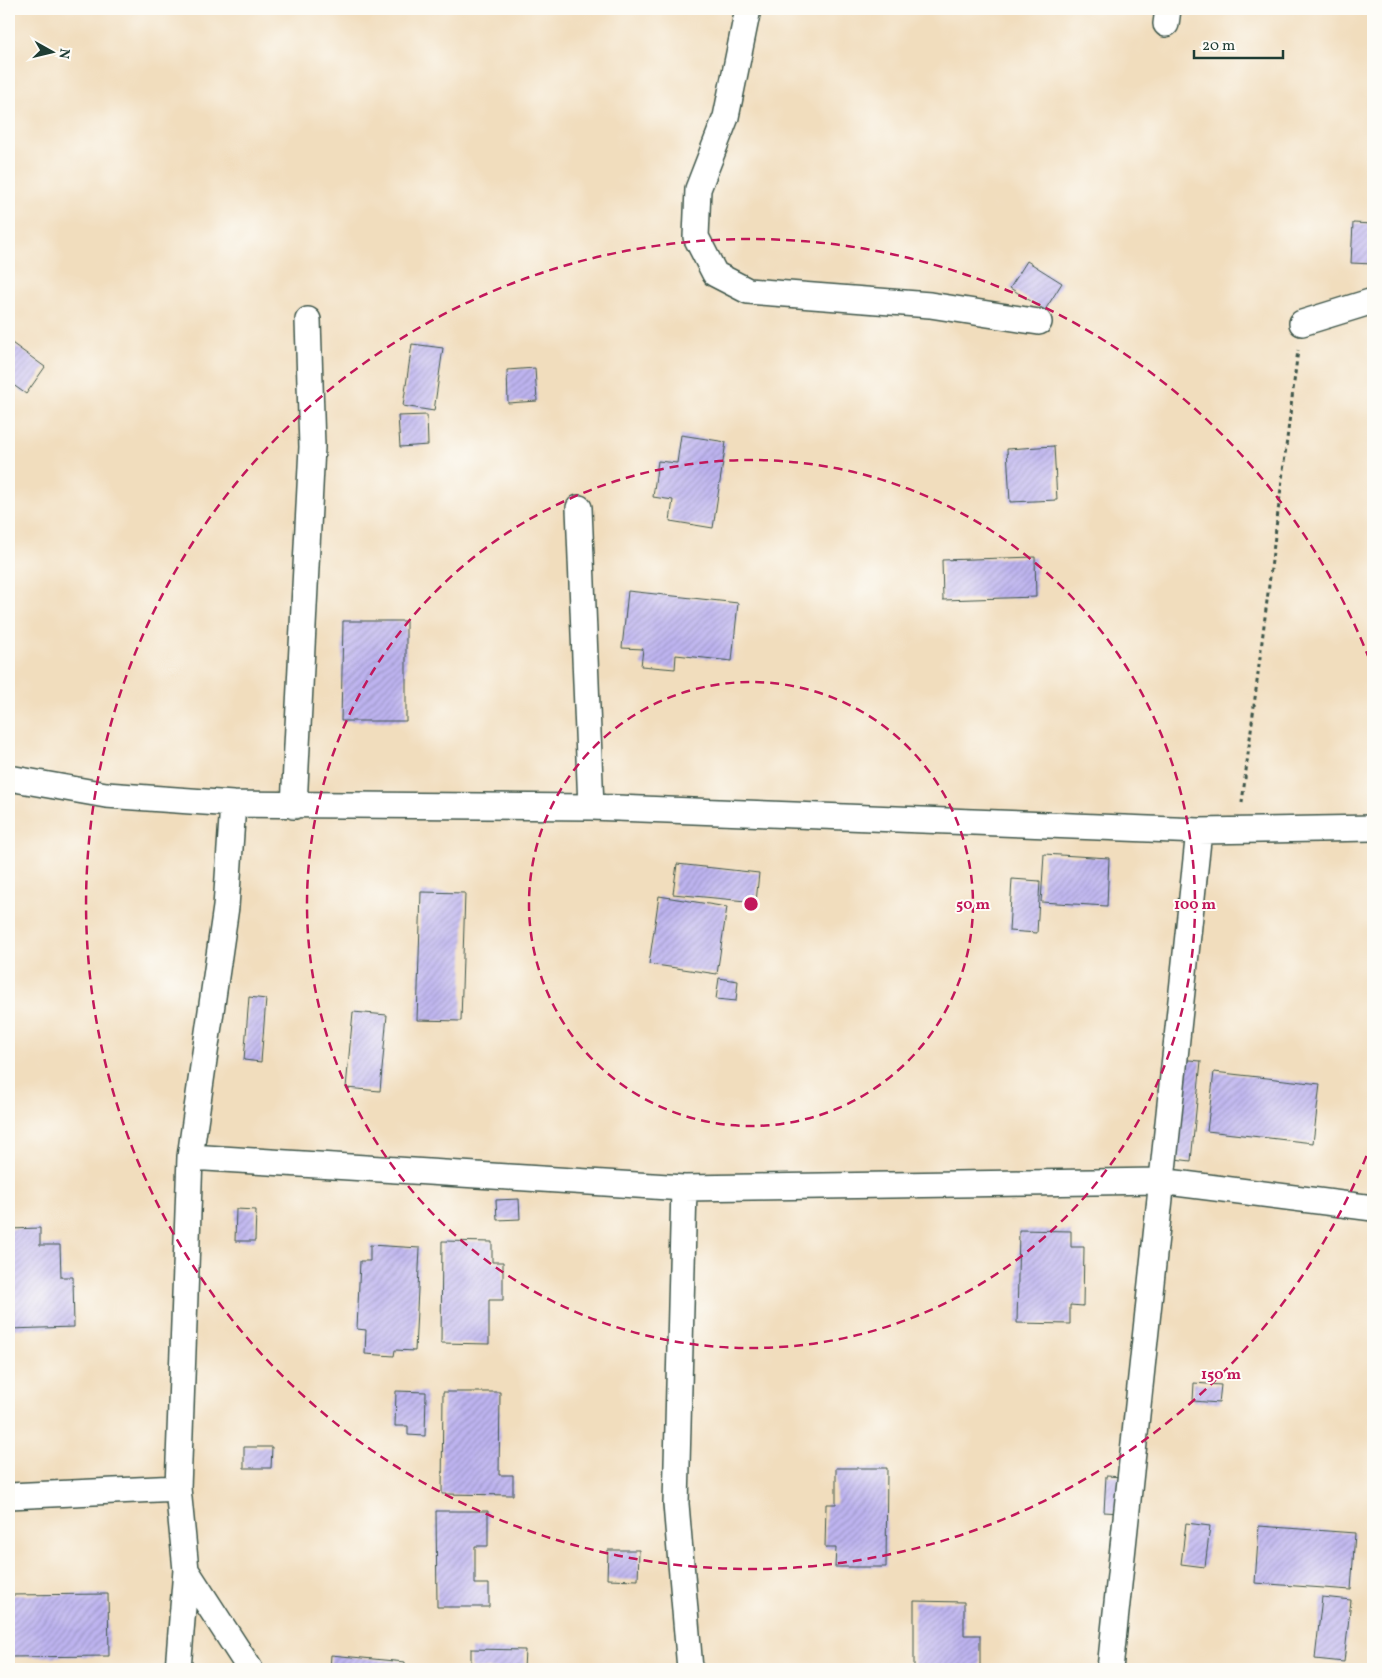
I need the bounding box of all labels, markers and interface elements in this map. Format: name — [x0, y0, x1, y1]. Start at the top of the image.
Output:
north arrow — [28, 28, 78, 78]
scale bar — [1194, 28, 1283, 60]
text: 20 m — [1202, 36, 1235, 57]
text: N — [53, 47, 74, 60]
centre of rings — [742, 895, 760, 913]
text: 50 m — [956, 895, 990, 916]
text: 100 m — [1174, 895, 1217, 916]
text: 150 m — [1201, 1365, 1241, 1386]

